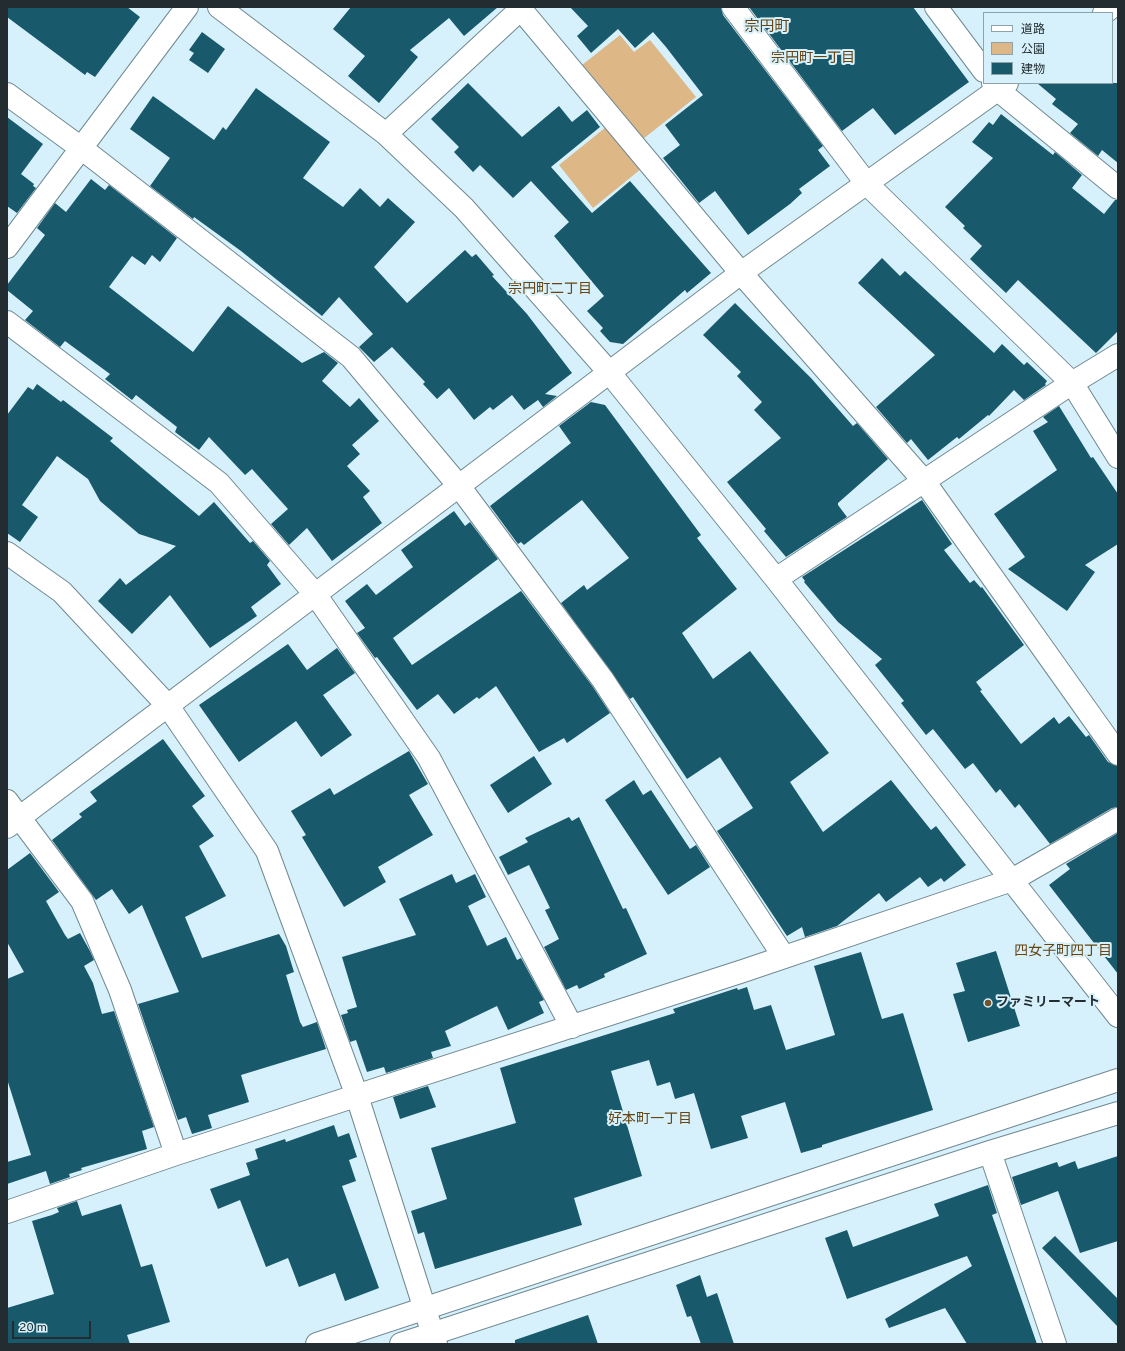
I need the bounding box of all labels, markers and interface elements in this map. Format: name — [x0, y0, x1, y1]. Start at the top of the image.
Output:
legend — [983, 12, 1113, 84]
district label: 宗円町 — [745, 19, 789, 37]
text: 道路 — [1021, 22, 1045, 38]
text: 公園 — [1021, 42, 1045, 58]
district label: 宗円町一丁目 — [771, 51, 855, 67]
text: 建物 — [1021, 62, 1045, 78]
district label: 宗円町二丁目 — [508, 282, 592, 298]
district label: 四女子町四丁目 — [1014, 944, 1112, 960]
place label: ファミリーマート — [996, 995, 1100, 1011]
marker: ファミリーマート — [983, 998, 993, 1008]
district label: 好本町一丁目 — [608, 1112, 692, 1128]
scale bar — [14, 1313, 93, 1339]
text: 20 m — [19, 1320, 47, 1336]

